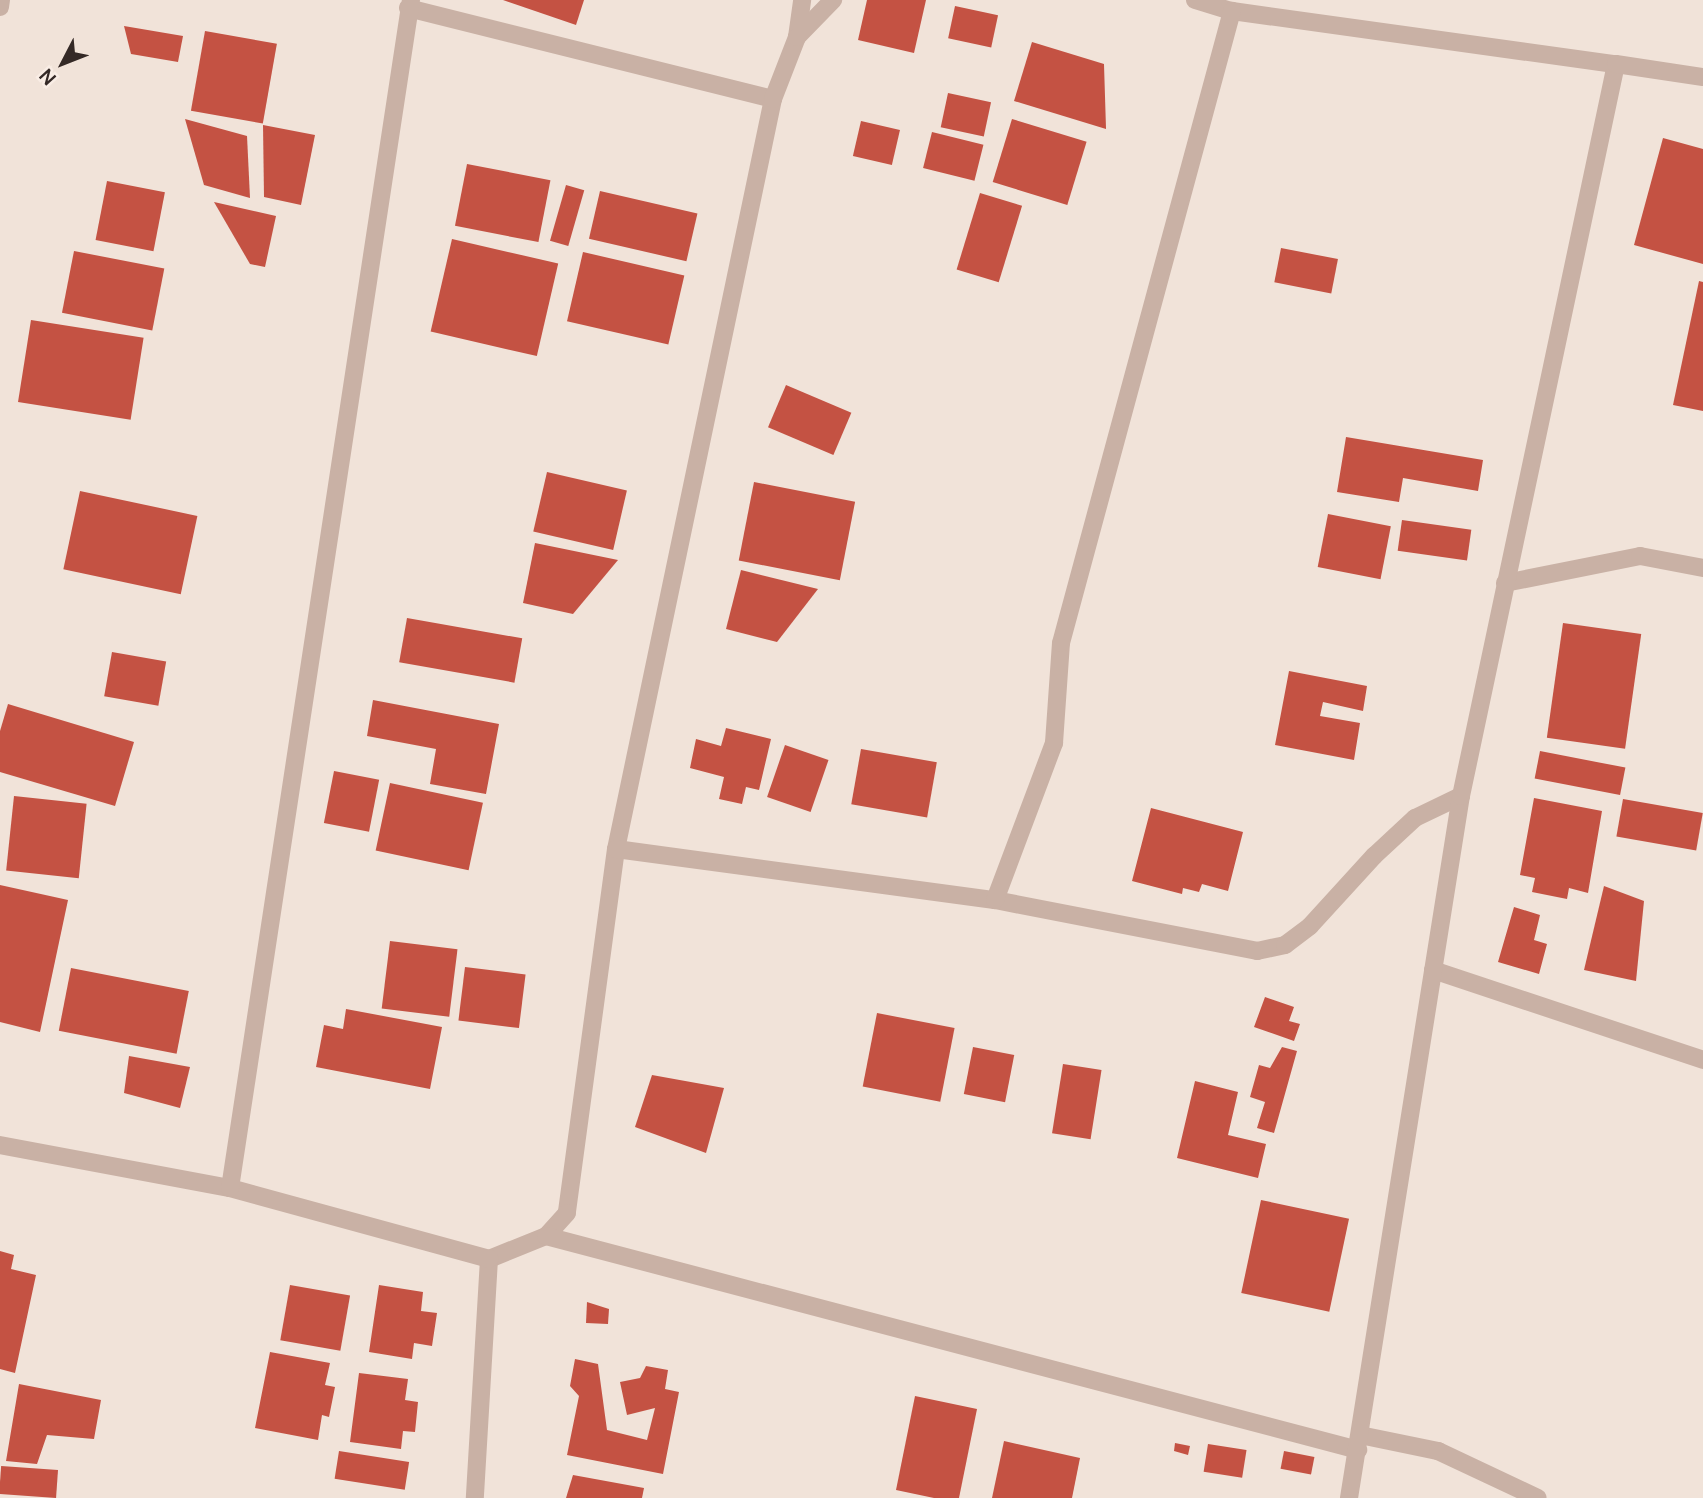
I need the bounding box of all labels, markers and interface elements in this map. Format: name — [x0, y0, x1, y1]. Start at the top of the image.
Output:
north arrow — [28, 28, 98, 98]
text: N — [33, 63, 62, 91]

